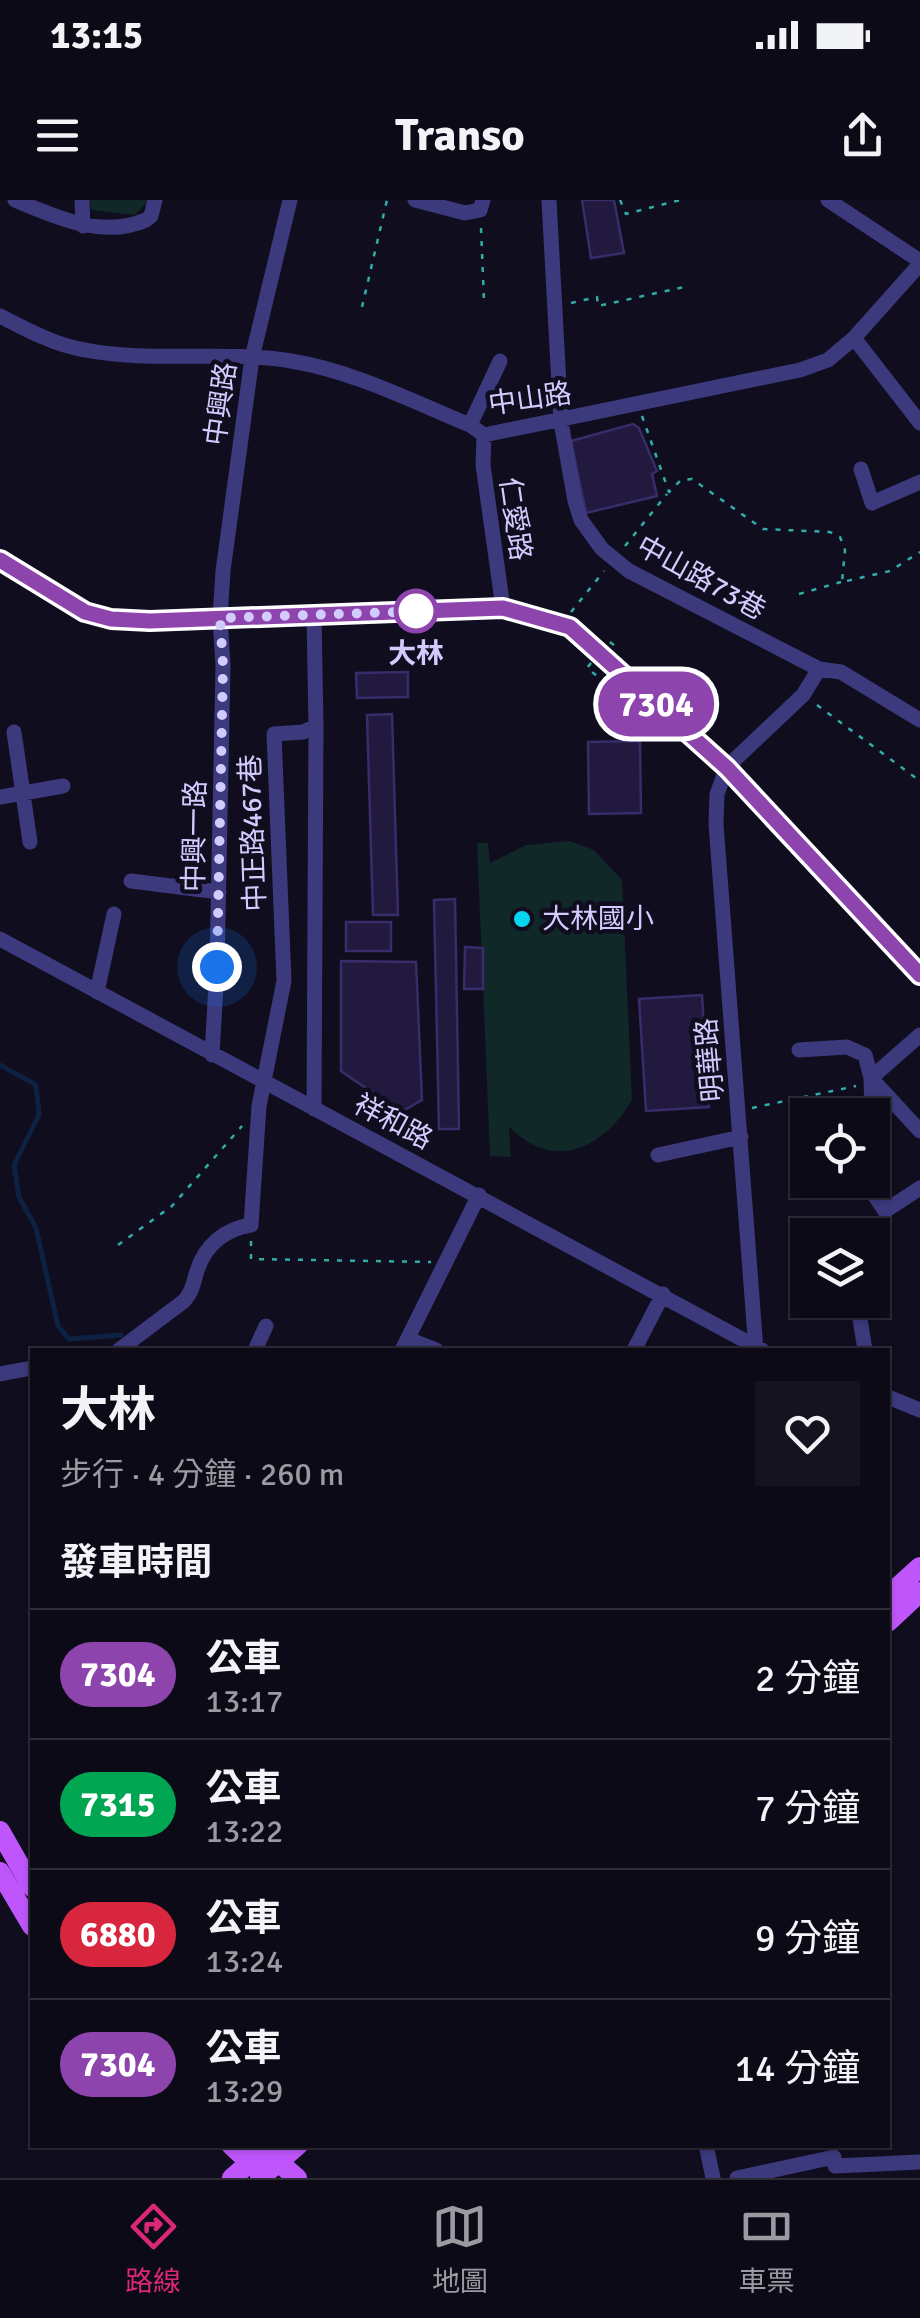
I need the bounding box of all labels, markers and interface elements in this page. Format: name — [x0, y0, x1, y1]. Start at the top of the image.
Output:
text: 13:15 — [50, 12, 143, 59]
icon: menu — [30, 108, 85, 163]
text: Transo — [395, 108, 525, 163]
icon: share — [835, 108, 890, 163]
street label: 中興路 — [198, 360, 244, 448]
street label: 中山路 — [486, 376, 574, 422]
street label: 仁愛路 — [492, 475, 538, 563]
street label: 中山路73巷 — [631, 529, 771, 627]
marker: 大林 — [395, 590, 437, 632]
place label: 大林 — [388, 637, 444, 671]
line badge: 7304 — [586, 672, 726, 736]
text: 7304 — [618, 683, 694, 726]
street label: 中正路467巷 — [233, 754, 273, 912]
street label: 中興一路 — [177, 780, 213, 892]
place label: 大林國小 — [542, 902, 654, 936]
marker: 大林國小 — [511, 908, 533, 930]
your location — [192, 942, 242, 992]
street label: 明華路 — [689, 1017, 731, 1103]
street label: 祥和路 — [348, 1087, 438, 1157]
map controls — [790, 1098, 890, 1318]
button: locate — [790, 1098, 890, 1198]
button: layers — [790, 1218, 890, 1318]
text: 大林 — [60, 1381, 156, 1440]
button: heart — [755, 1381, 860, 1486]
text: 步行 · 4 分鐘 · 260 m — [60, 1455, 344, 1494]
text: 發車時間 — [60, 1539, 212, 1586]
text: 公車 — [206, 1635, 282, 1682]
text: 7304 — [80, 1653, 156, 1696]
text: 2 分鐘 — [755, 1655, 860, 1702]
text: 13:17 — [206, 1682, 283, 1721]
text: 公車 — [206, 1765, 282, 1812]
text: 7315 — [80, 1783, 156, 1826]
text: 7 分鐘 — [755, 1785, 860, 1832]
text: 13:22 — [206, 1812, 283, 1851]
text: 公車 — [206, 1895, 282, 1942]
text: 6880 — [80, 1913, 156, 1956]
text: 9 分鐘 — [755, 1915, 860, 1962]
text: 13:24 — [206, 1942, 283, 1981]
text: 公車 — [206, 2025, 282, 2072]
text: 7304 — [80, 2043, 156, 2086]
text: 14 分鐘 — [735, 2045, 860, 2092]
text: 13:29 — [206, 2072, 283, 2111]
tab: 路線 — [125, 2199, 181, 2299]
tab: 地圖 — [432, 2199, 488, 2299]
tab: 車票 — [739, 2199, 795, 2299]

